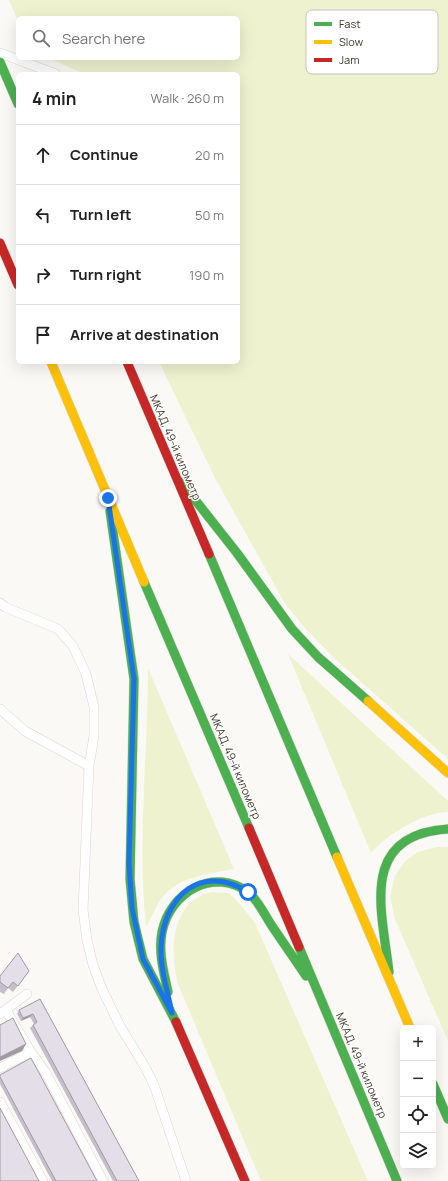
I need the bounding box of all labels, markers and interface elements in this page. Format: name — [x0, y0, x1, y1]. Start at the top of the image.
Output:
legend — [306, 10, 438, 74]
search box — [16, 16, 240, 60]
text: Fast — [339, 16, 361, 31]
icon: search — [30, 27, 52, 49]
text: Search here — [62, 28, 145, 49]
text: Slow — [339, 34, 364, 49]
text: Jam — [339, 52, 360, 67]
text: 4 min — [32, 87, 76, 110]
text: Walk · 260 m — [151, 89, 224, 107]
icon: ahead — [32, 144, 54, 166]
text: Continue — [70, 144, 138, 165]
text: 20 m — [195, 146, 224, 164]
icon: left — [32, 204, 54, 226]
text: Turn left — [70, 204, 132, 225]
text: 50 m — [195, 206, 224, 224]
icon: right — [32, 264, 54, 286]
text: Turn right — [70, 264, 141, 285]
text: 190 m — [189, 266, 224, 284]
icon: arrive — [32, 324, 54, 346]
text: Arrive at destination — [70, 324, 219, 345]
street label: МКАД, 49-й километр — [147, 392, 205, 503]
route end — [99, 489, 117, 507]
street label: МКАД, 49-й километр — [207, 711, 265, 822]
route start — [239, 883, 257, 901]
street label: МКАД, 49-й километр — [333, 1010, 391, 1121]
map controls — [400, 1025, 436, 1169]
button: + — [400, 1025, 436, 1061]
button: − — [400, 1061, 436, 1097]
button: locate — [400, 1097, 436, 1133]
button: layers — [400, 1133, 436, 1169]

